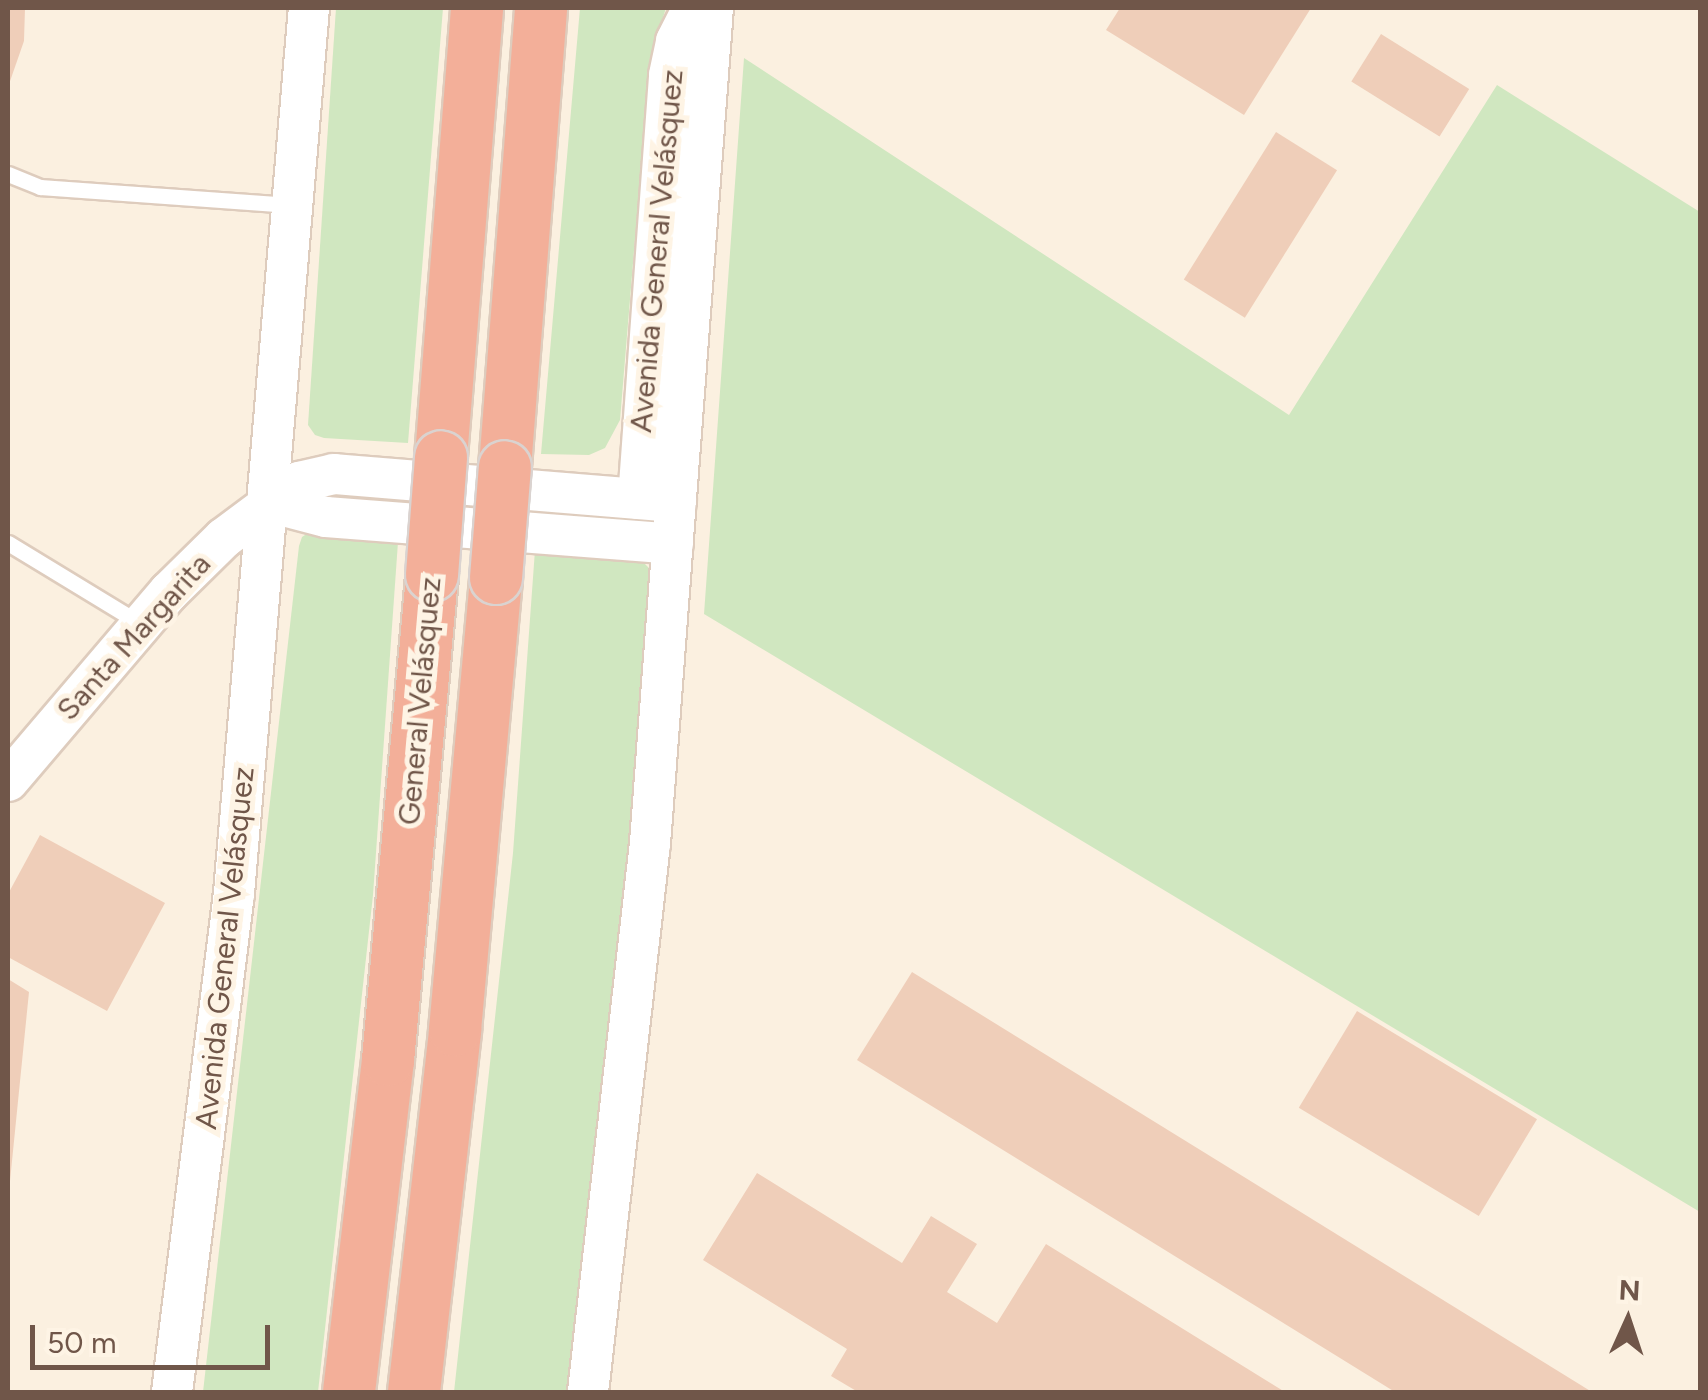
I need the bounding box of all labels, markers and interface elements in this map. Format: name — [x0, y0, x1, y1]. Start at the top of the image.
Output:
street label: Avenida General Velásquez — [623, 68, 691, 434]
street label: Santa Margarita — [50, 546, 218, 728]
street label: General Velásquez — [391, 576, 449, 826]
street label: Avenida General Velásquez — [188, 765, 262, 1131]
north arrow — [1578, 1270, 1678, 1370]
text: N — [1618, 1272, 1641, 1308]
scale bar — [35, 1305, 275, 1367]
text: 50 m — [47, 1324, 116, 1361]

